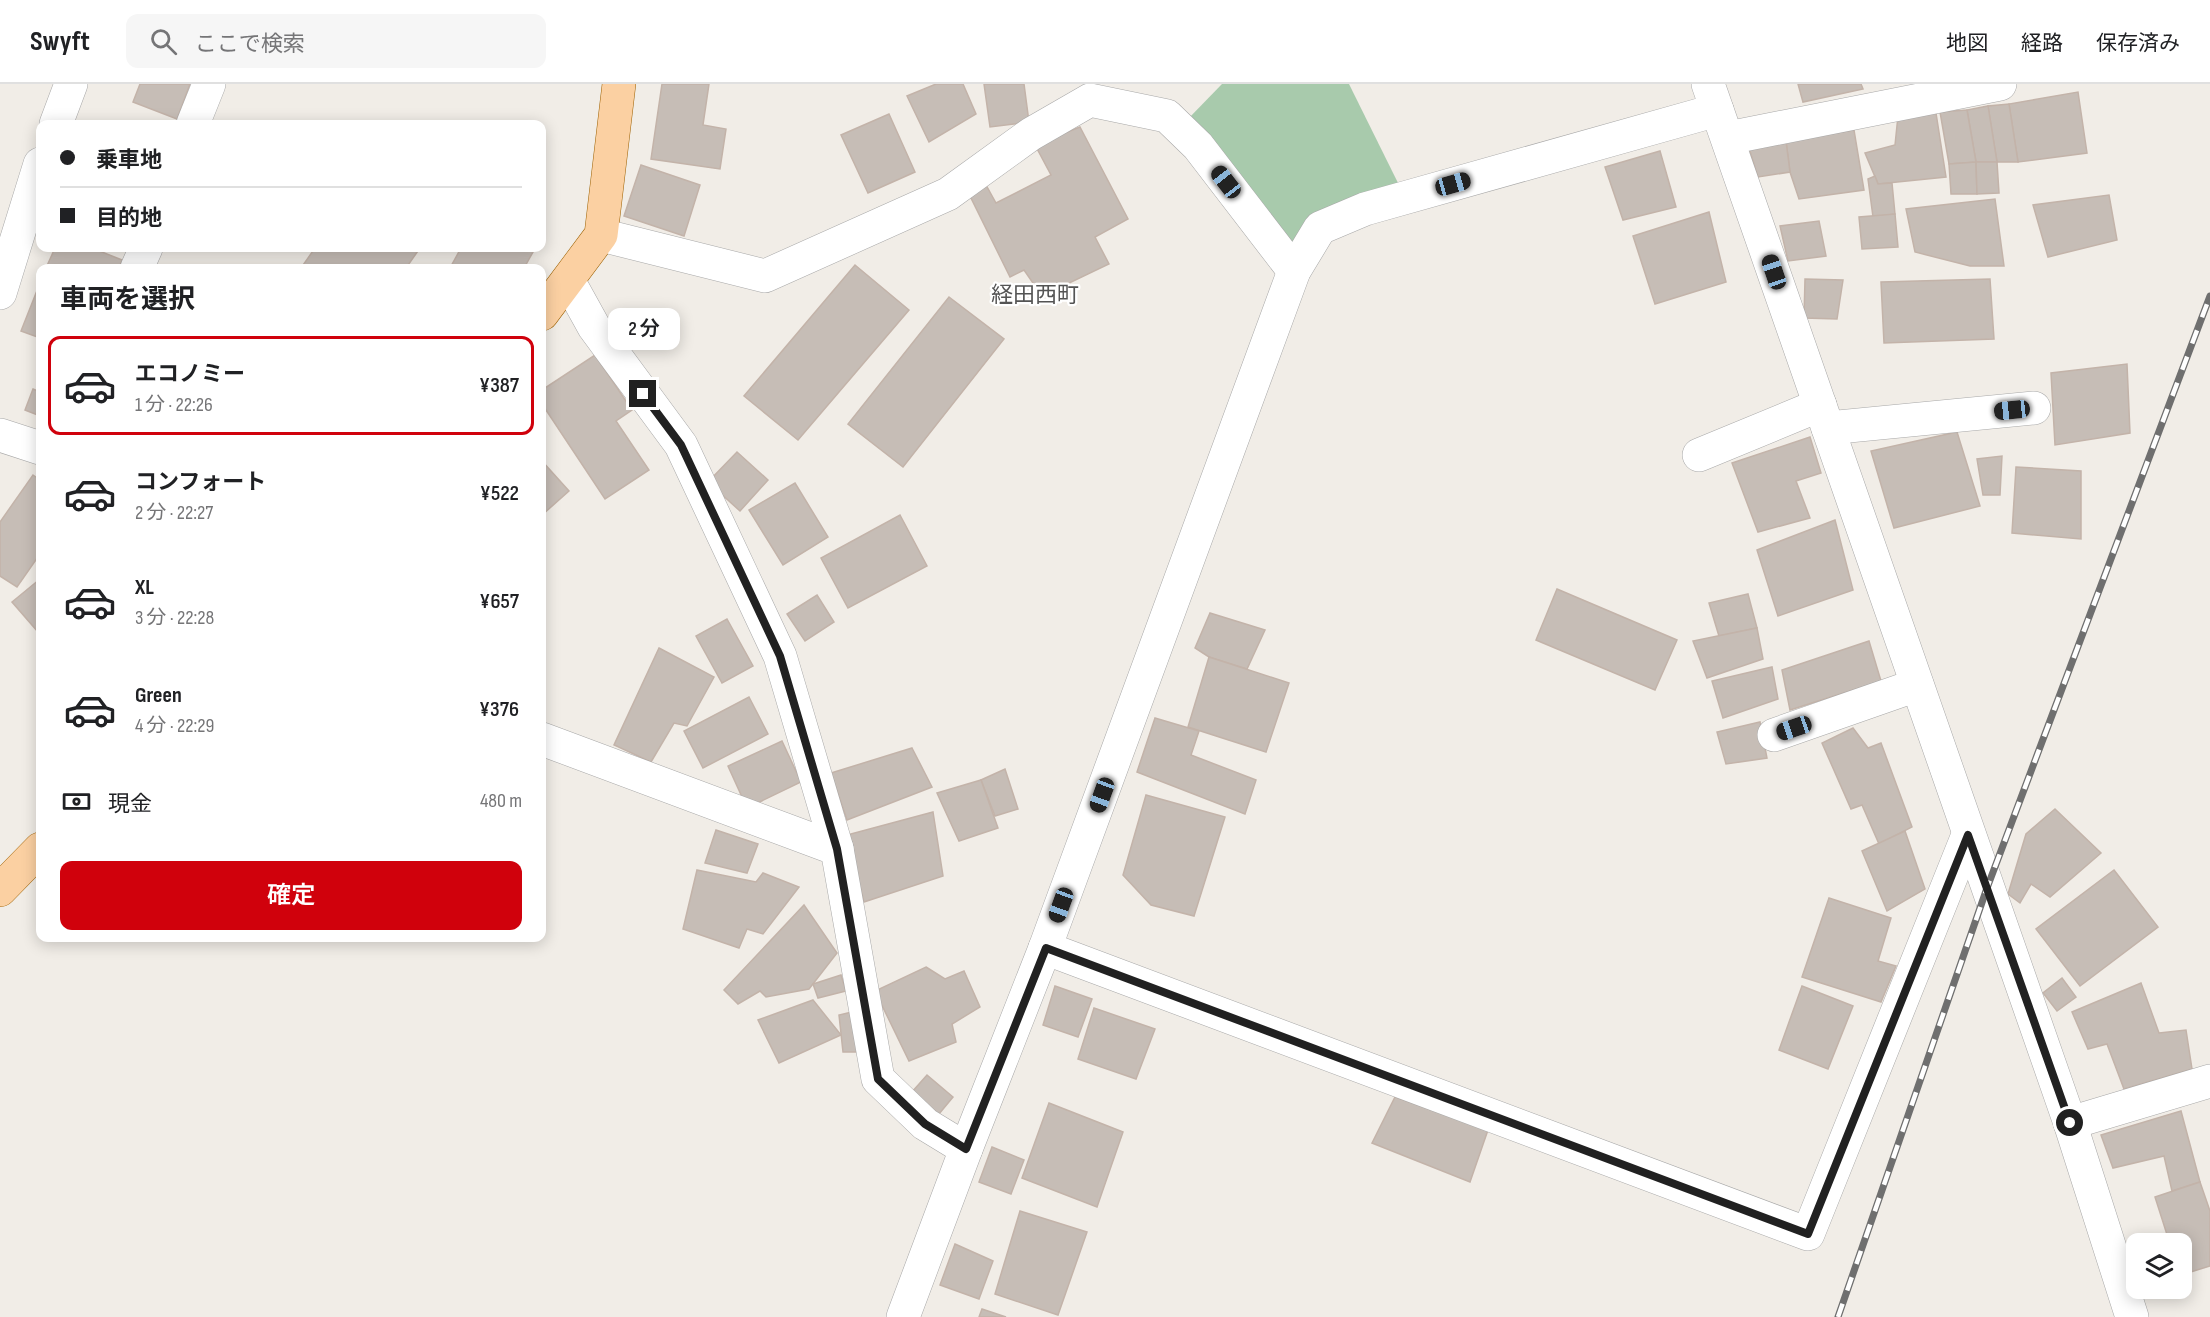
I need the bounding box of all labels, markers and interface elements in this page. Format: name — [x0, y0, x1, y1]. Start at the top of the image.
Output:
search box — [126, 14, 546, 68]
text: Swyft — [30, 25, 90, 58]
icon: search — [147, 25, 180, 58]
text: ここで検索 — [195, 31, 305, 58]
text: 地図 — [1946, 31, 1988, 56]
text: 経路 — [2021, 31, 2063, 56]
text: 保存済み — [2096, 31, 2180, 56]
text: 乗車地 — [96, 147, 162, 174]
car — [1208, 162, 1244, 202]
car — [1433, 170, 1473, 198]
text: 目的地 — [96, 205, 162, 232]
car — [1760, 252, 1788, 292]
district label: 経田西町 — [991, 282, 1079, 309]
text: 車両を選択 — [60, 284, 195, 316]
callout: 2 分 — [607, 307, 679, 349]
text: 2 分 — [628, 317, 660, 341]
icon: car — [63, 359, 117, 413]
text: エコノミー — [135, 361, 245, 388]
text: ¥387 — [479, 372, 519, 399]
route end — [629, 380, 656, 407]
text: 1 分 · 22:26 — [135, 393, 213, 417]
car — [1993, 399, 2031, 421]
icon: car — [63, 467, 117, 521]
text: コンフォート — [135, 469, 266, 496]
text: ¥522 — [480, 480, 519, 507]
text: 2 分 · 22:27 — [135, 501, 213, 525]
text: XL — [135, 574, 154, 601]
icon: car — [63, 575, 117, 629]
text: ¥657 — [479, 588, 519, 615]
text: 3 分 · 22:28 — [135, 606, 214, 630]
text: Green — [135, 682, 182, 709]
icon: car — [63, 683, 117, 737]
text: ¥376 — [479, 696, 519, 723]
text: 4 分 · 22:29 — [135, 714, 214, 738]
car — [1774, 714, 1814, 742]
car — [1087, 775, 1117, 815]
icon: cash — [60, 785, 93, 818]
text: 480 m — [480, 789, 522, 813]
text: 現金 — [108, 791, 152, 818]
button: 確定 — [60, 861, 522, 930]
car — [1046, 885, 1076, 925]
route start — [2056, 1109, 2083, 1136]
map controls — [2126, 1233, 2192, 1299]
button: layers — [2126, 1233, 2192, 1299]

